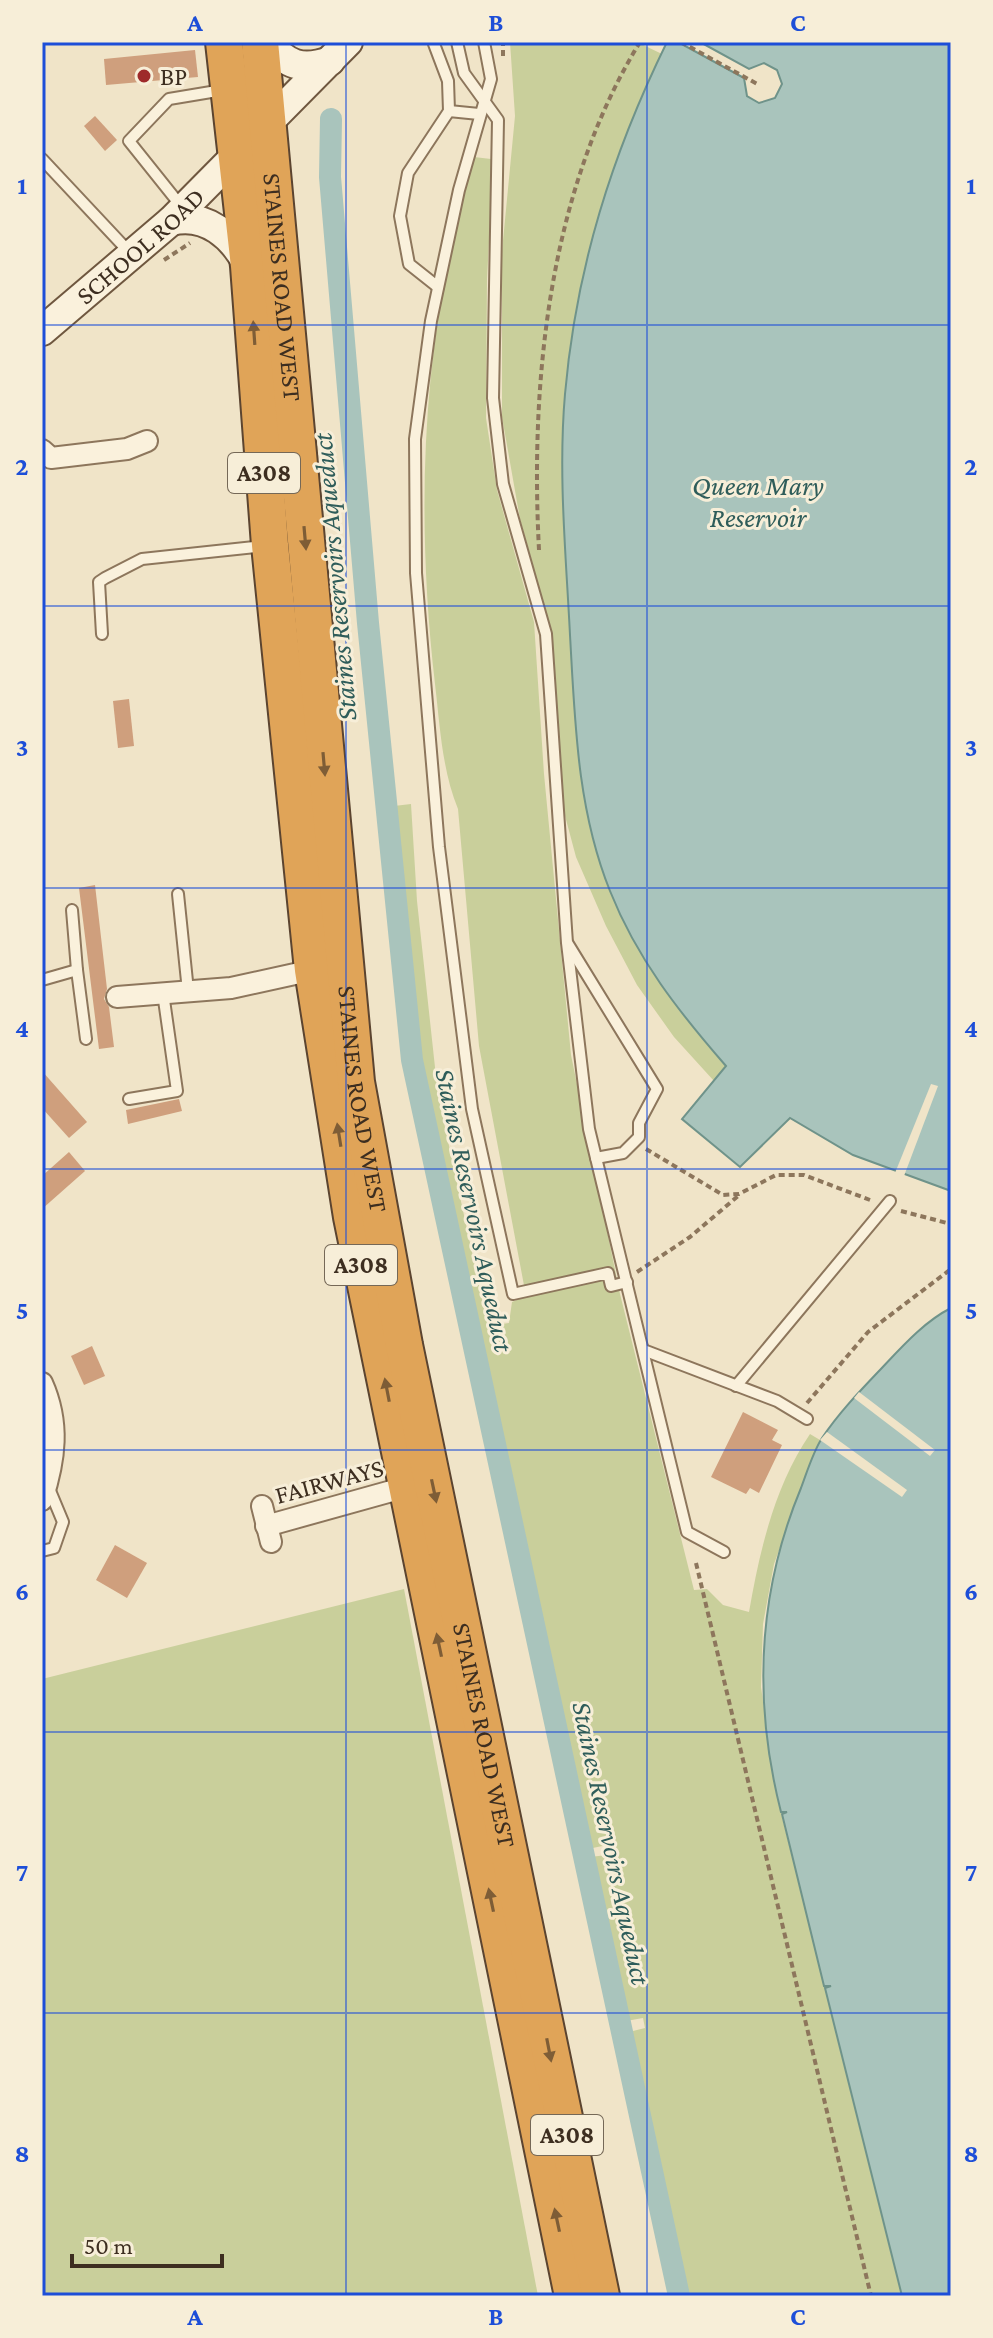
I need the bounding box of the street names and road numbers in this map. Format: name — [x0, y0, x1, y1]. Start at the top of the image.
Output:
street label: STAINES ROAD WEST — [257, 172, 307, 402]
street label: SCHOOL ROAD — [71, 182, 210, 310]
road number: A308 — [228, 453, 300, 493]
street label: STAINES ROAD WEST — [332, 984, 393, 1215]
road number: A308 — [325, 1245, 397, 1285]
street label: FAIRWAYS — [272, 1453, 386, 1510]
street label: STAINES ROAD WEST — [447, 1620, 522, 1850]
road number: A308 — [531, 2115, 603, 2155]

